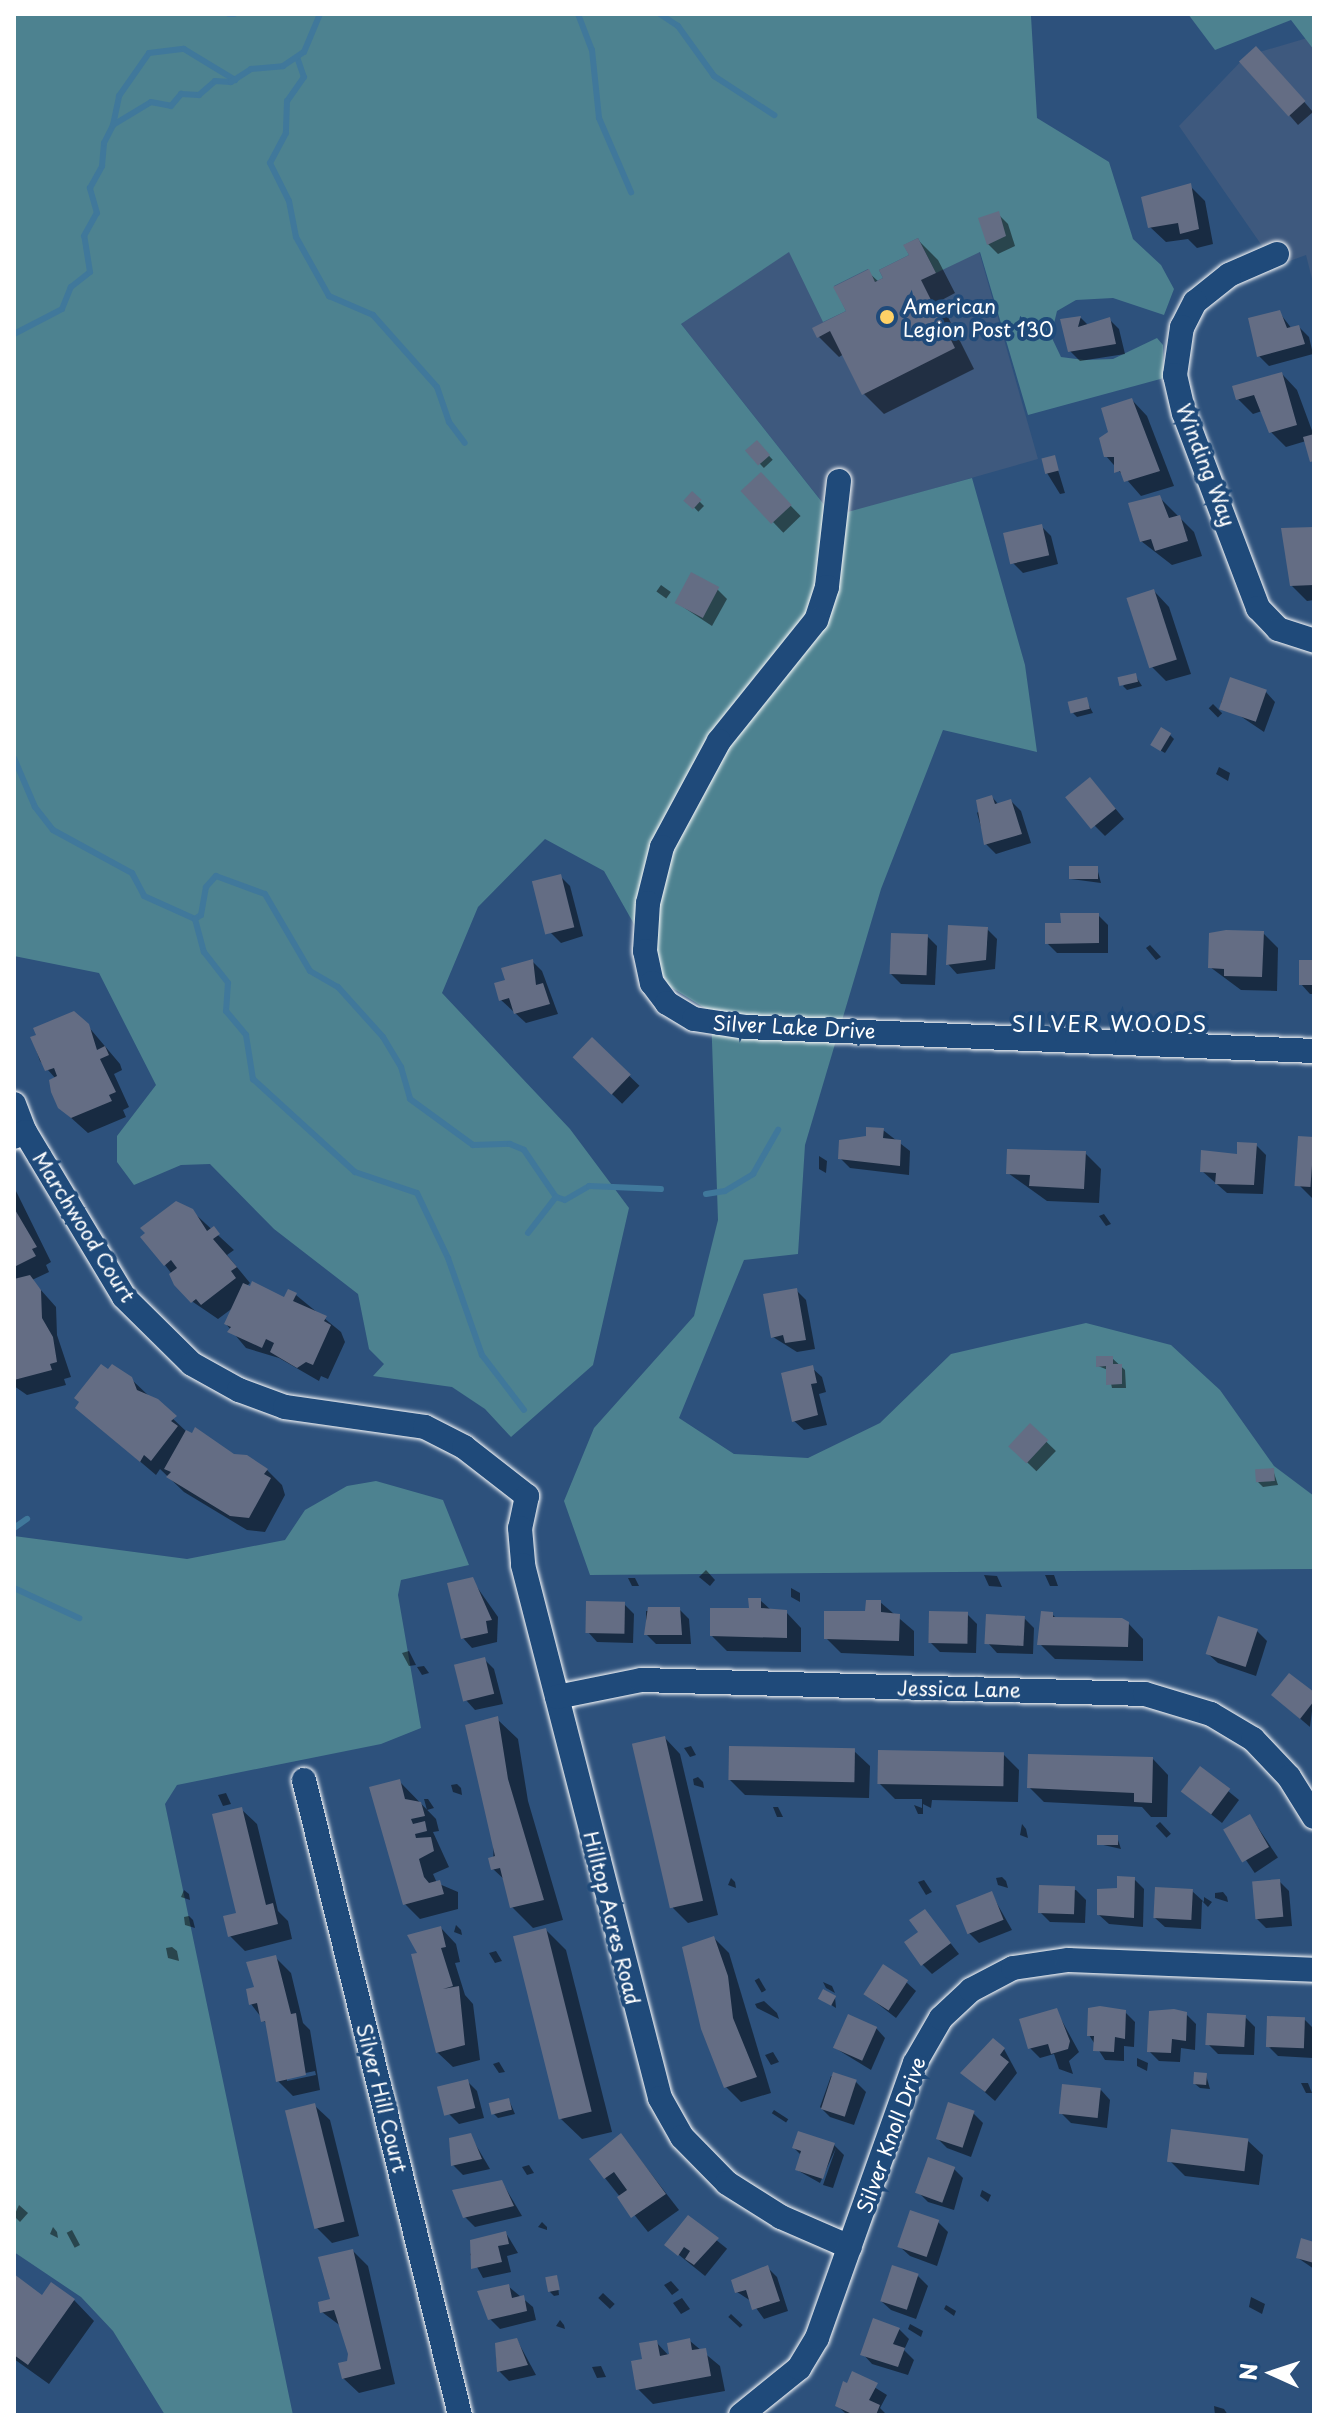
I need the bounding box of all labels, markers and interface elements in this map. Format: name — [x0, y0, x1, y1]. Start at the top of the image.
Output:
place label: American Legion Post 130 — [903, 294, 1054, 341]
marker: American Legion Post 130 — [878, 308, 896, 326]
street label: Winding Way — [1172, 400, 1240, 530]
district label: SILVER WOODS — [1012, 1010, 1208, 1036]
street label: Silver Lake Drive — [712, 1011, 876, 1043]
street label: Marchwood Court — [28, 1147, 140, 1307]
street label: Jessica Lane — [898, 1676, 1020, 1702]
street label: Hilltop Acres Road — [579, 1828, 645, 2008]
street label: Silver Hill Court — [352, 2020, 412, 2176]
street label: Silver Knoll Drive — [851, 2053, 931, 2217]
north arrow — [1232, 2333, 1312, 2413]
text: N — [1231, 2362, 1264, 2381]

